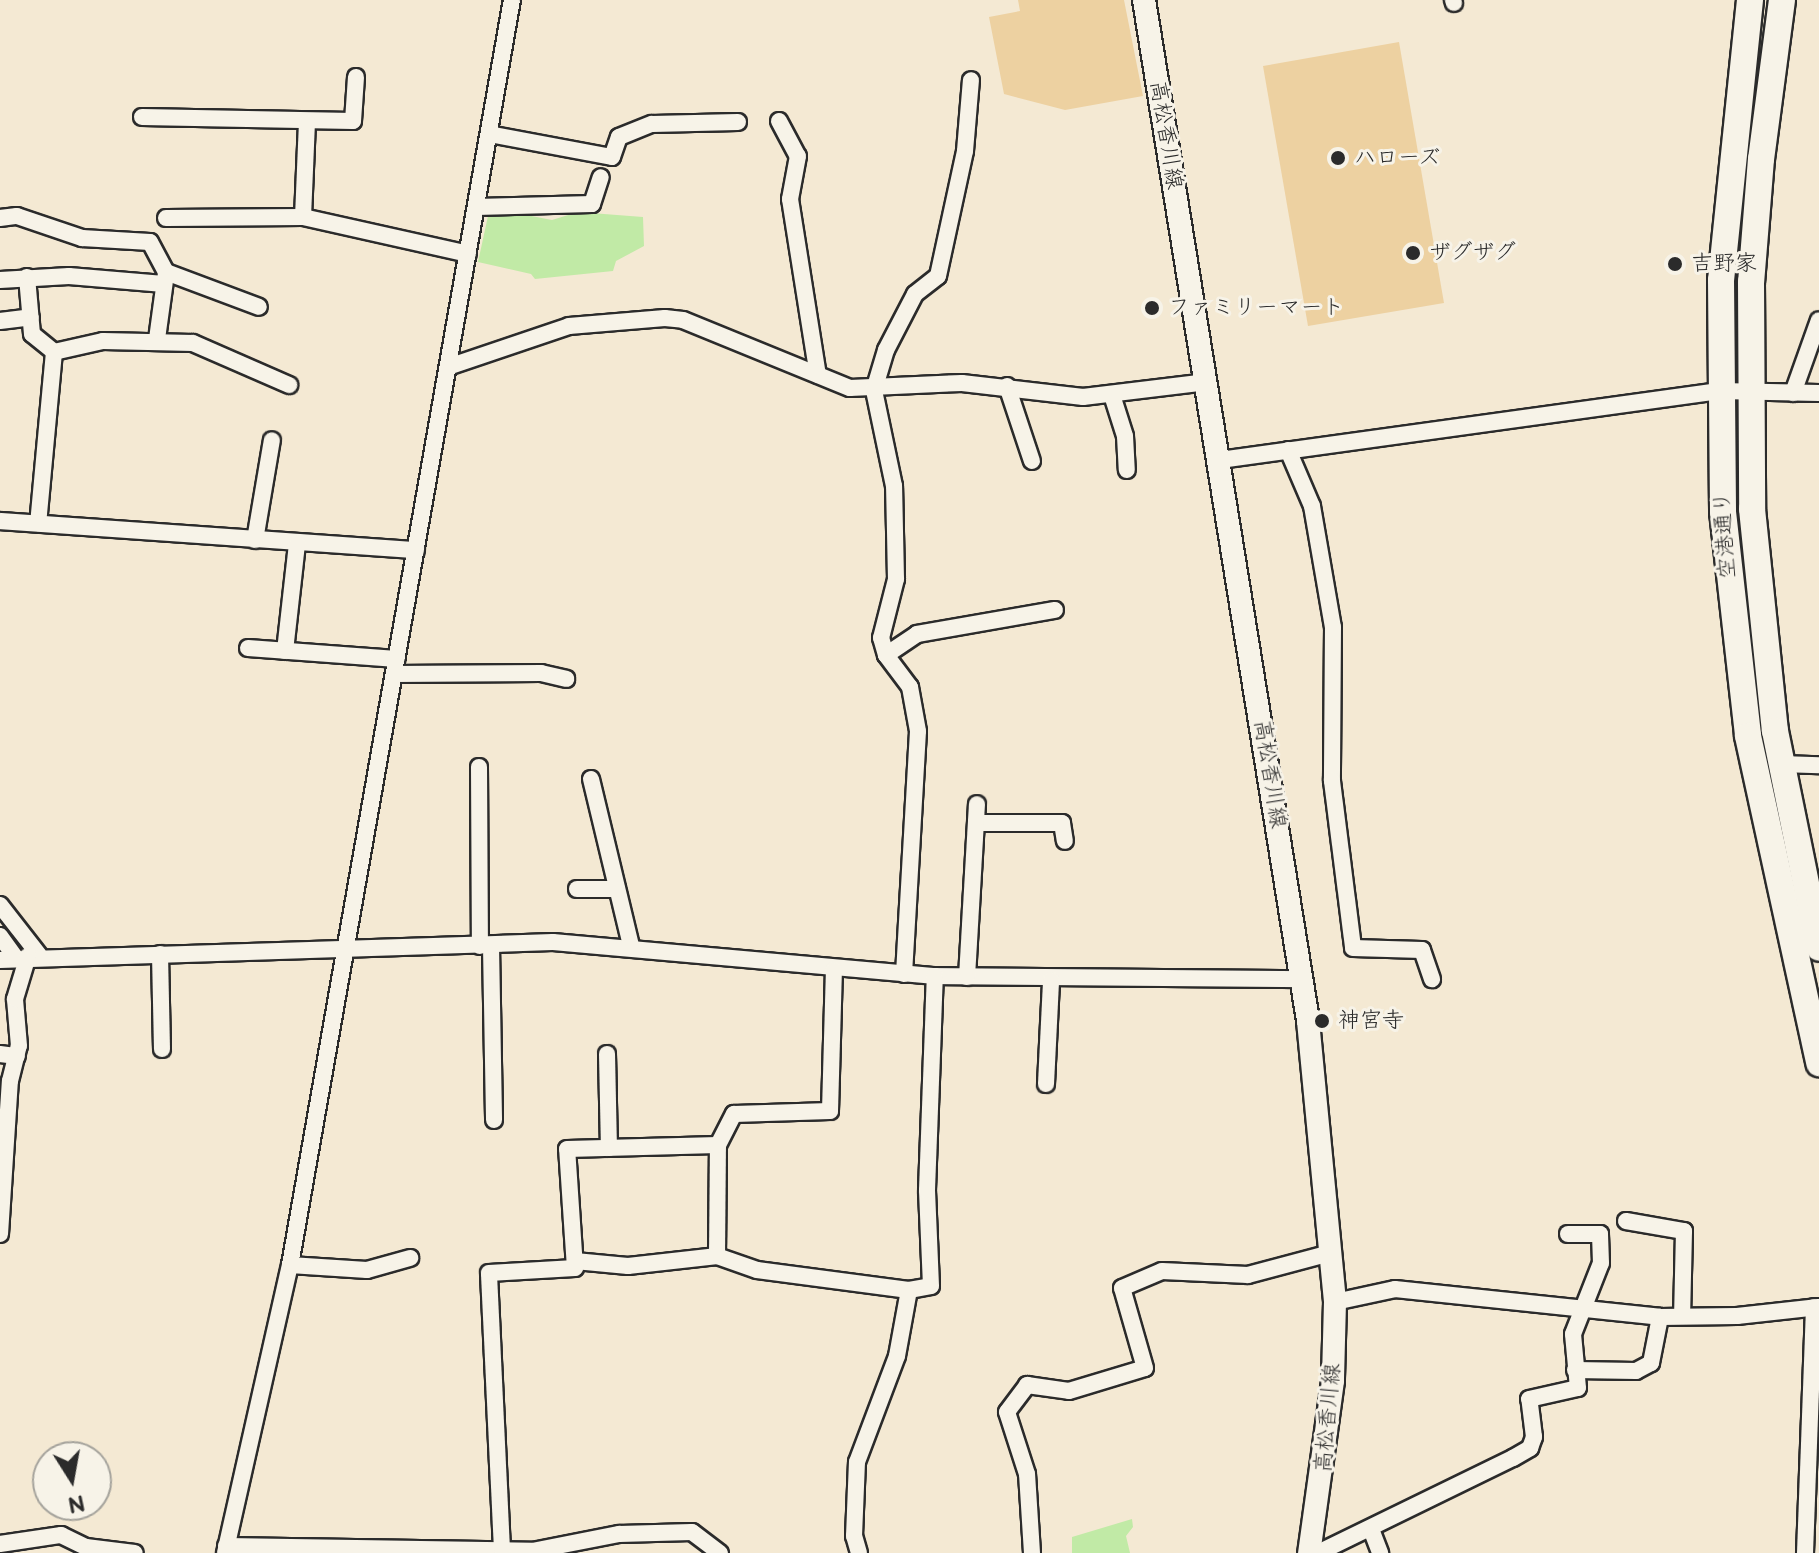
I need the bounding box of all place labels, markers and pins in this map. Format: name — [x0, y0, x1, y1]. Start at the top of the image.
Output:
place label: ハローズ — [1354, 145, 1442, 171]
marker: ハローズ — [1329, 149, 1347, 167]
place label: ザグザグ — [1429, 240, 1517, 266]
marker: ザグザグ — [1404, 244, 1422, 262]
place label: 吉野家 — [1691, 251, 1757, 277]
marker: 吉野家 — [1666, 255, 1684, 273]
place label: ファミリーマート — [1168, 295, 1344, 321]
marker: ファミリーマート — [1143, 299, 1161, 317]
place label: 神宮寺 — [1338, 1008, 1404, 1034]
marker: 神宮寺 — [1313, 1012, 1331, 1030]

